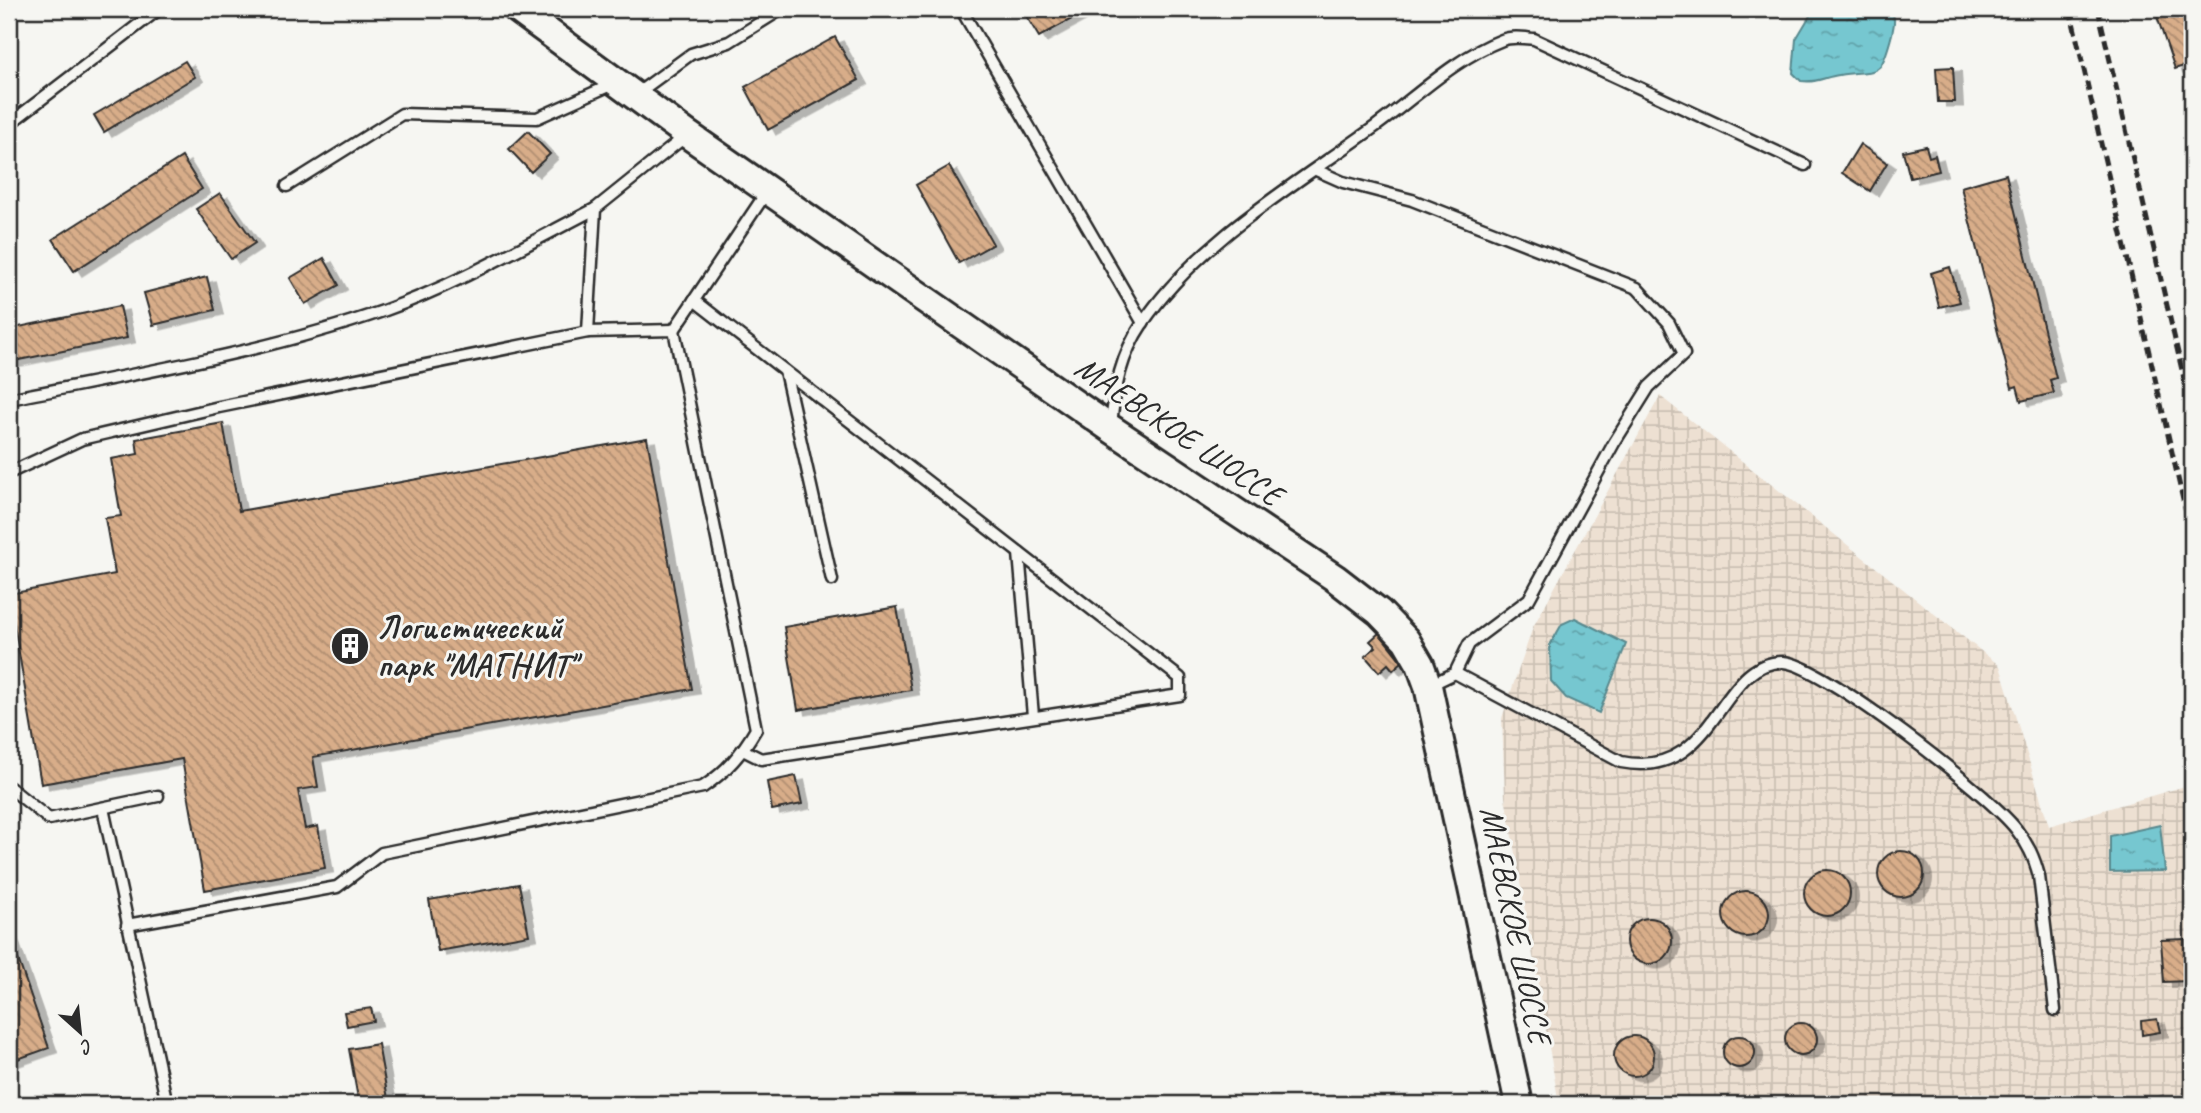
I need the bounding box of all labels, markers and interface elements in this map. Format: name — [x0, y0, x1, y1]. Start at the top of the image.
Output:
street label: МАЕВСКОЕ ШОССЕ — [1067, 346, 1294, 518]
place label: Логистический парк "МАГНИТ" — [377, 606, 583, 686]
building icon: Логистический парк "МАГНИТ" — [329, 625, 371, 667]
street label: МАЕВСКОЕ ШОССЕ — [1470, 802, 1562, 1051]
north arrow — [46, 998, 116, 1068]
text: С — [75, 1033, 97, 1060]

